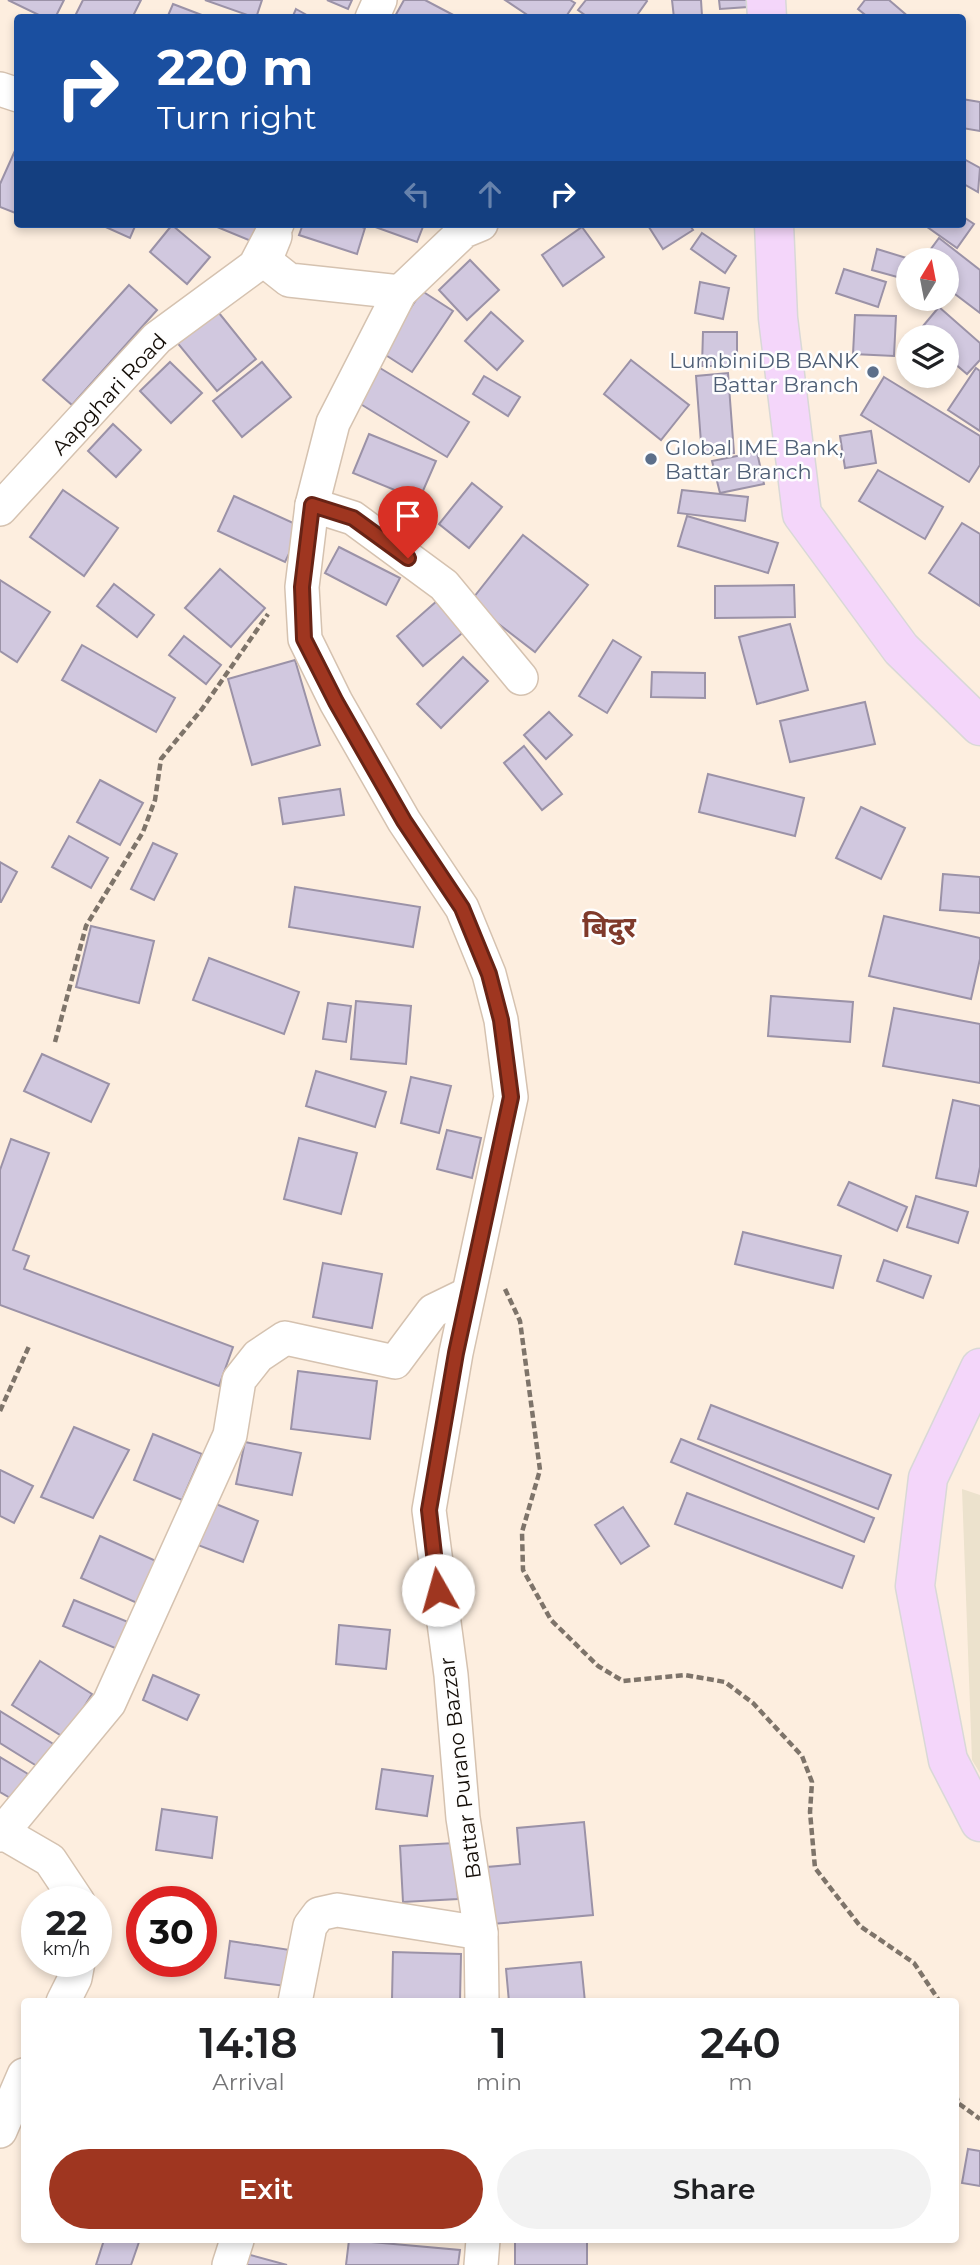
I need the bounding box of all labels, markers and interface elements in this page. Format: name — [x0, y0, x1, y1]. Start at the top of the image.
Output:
text: 220 m — [157, 38, 313, 97]
icon: right — [42, 42, 133, 133]
text: Turn right — [157, 98, 317, 137]
icon: left — [398, 175, 436, 213]
icon: ahead — [471, 175, 509, 213]
icon: right — [544, 175, 582, 213]
north arrow — [896, 248, 959, 312]
map controls — [896, 248, 959, 388]
button: layers — [896, 325, 959, 388]
street label: Aapghari Road — [46, 328, 172, 460]
place label: LumbiniDB BANK Battar Branch — [669, 348, 859, 397]
marker: LumbiniDB BANK Battar Branch — [865, 364, 881, 380]
place label: Global IME Bank, Battar Branch — [665, 435, 843, 484]
marker: Global IME Bank, Battar Branch — [643, 451, 659, 467]
pin — [378, 486, 438, 558]
icon: arrive — [389, 497, 427, 535]
district label: बिदुर — [582, 910, 636, 945]
position arrow — [401, 1553, 475, 1627]
street label: Battar Purano Bazzar — [434, 1656, 486, 1880]
speed limit sign: 30 — [126, 1886, 217, 1977]
text: 22 — [46, 1901, 87, 1944]
text: km/h — [42, 1938, 91, 1960]
text: 14:18 — [199, 2017, 298, 2069]
text: 1 — [491, 2017, 507, 2069]
text: 240 — [700, 2017, 781, 2069]
text: Arrival — [212, 2068, 285, 2096]
text: min — [476, 2068, 522, 2096]
text: m — [728, 2068, 753, 2096]
button: Exit — [49, 2149, 483, 2229]
button: Share — [497, 2149, 931, 2229]

